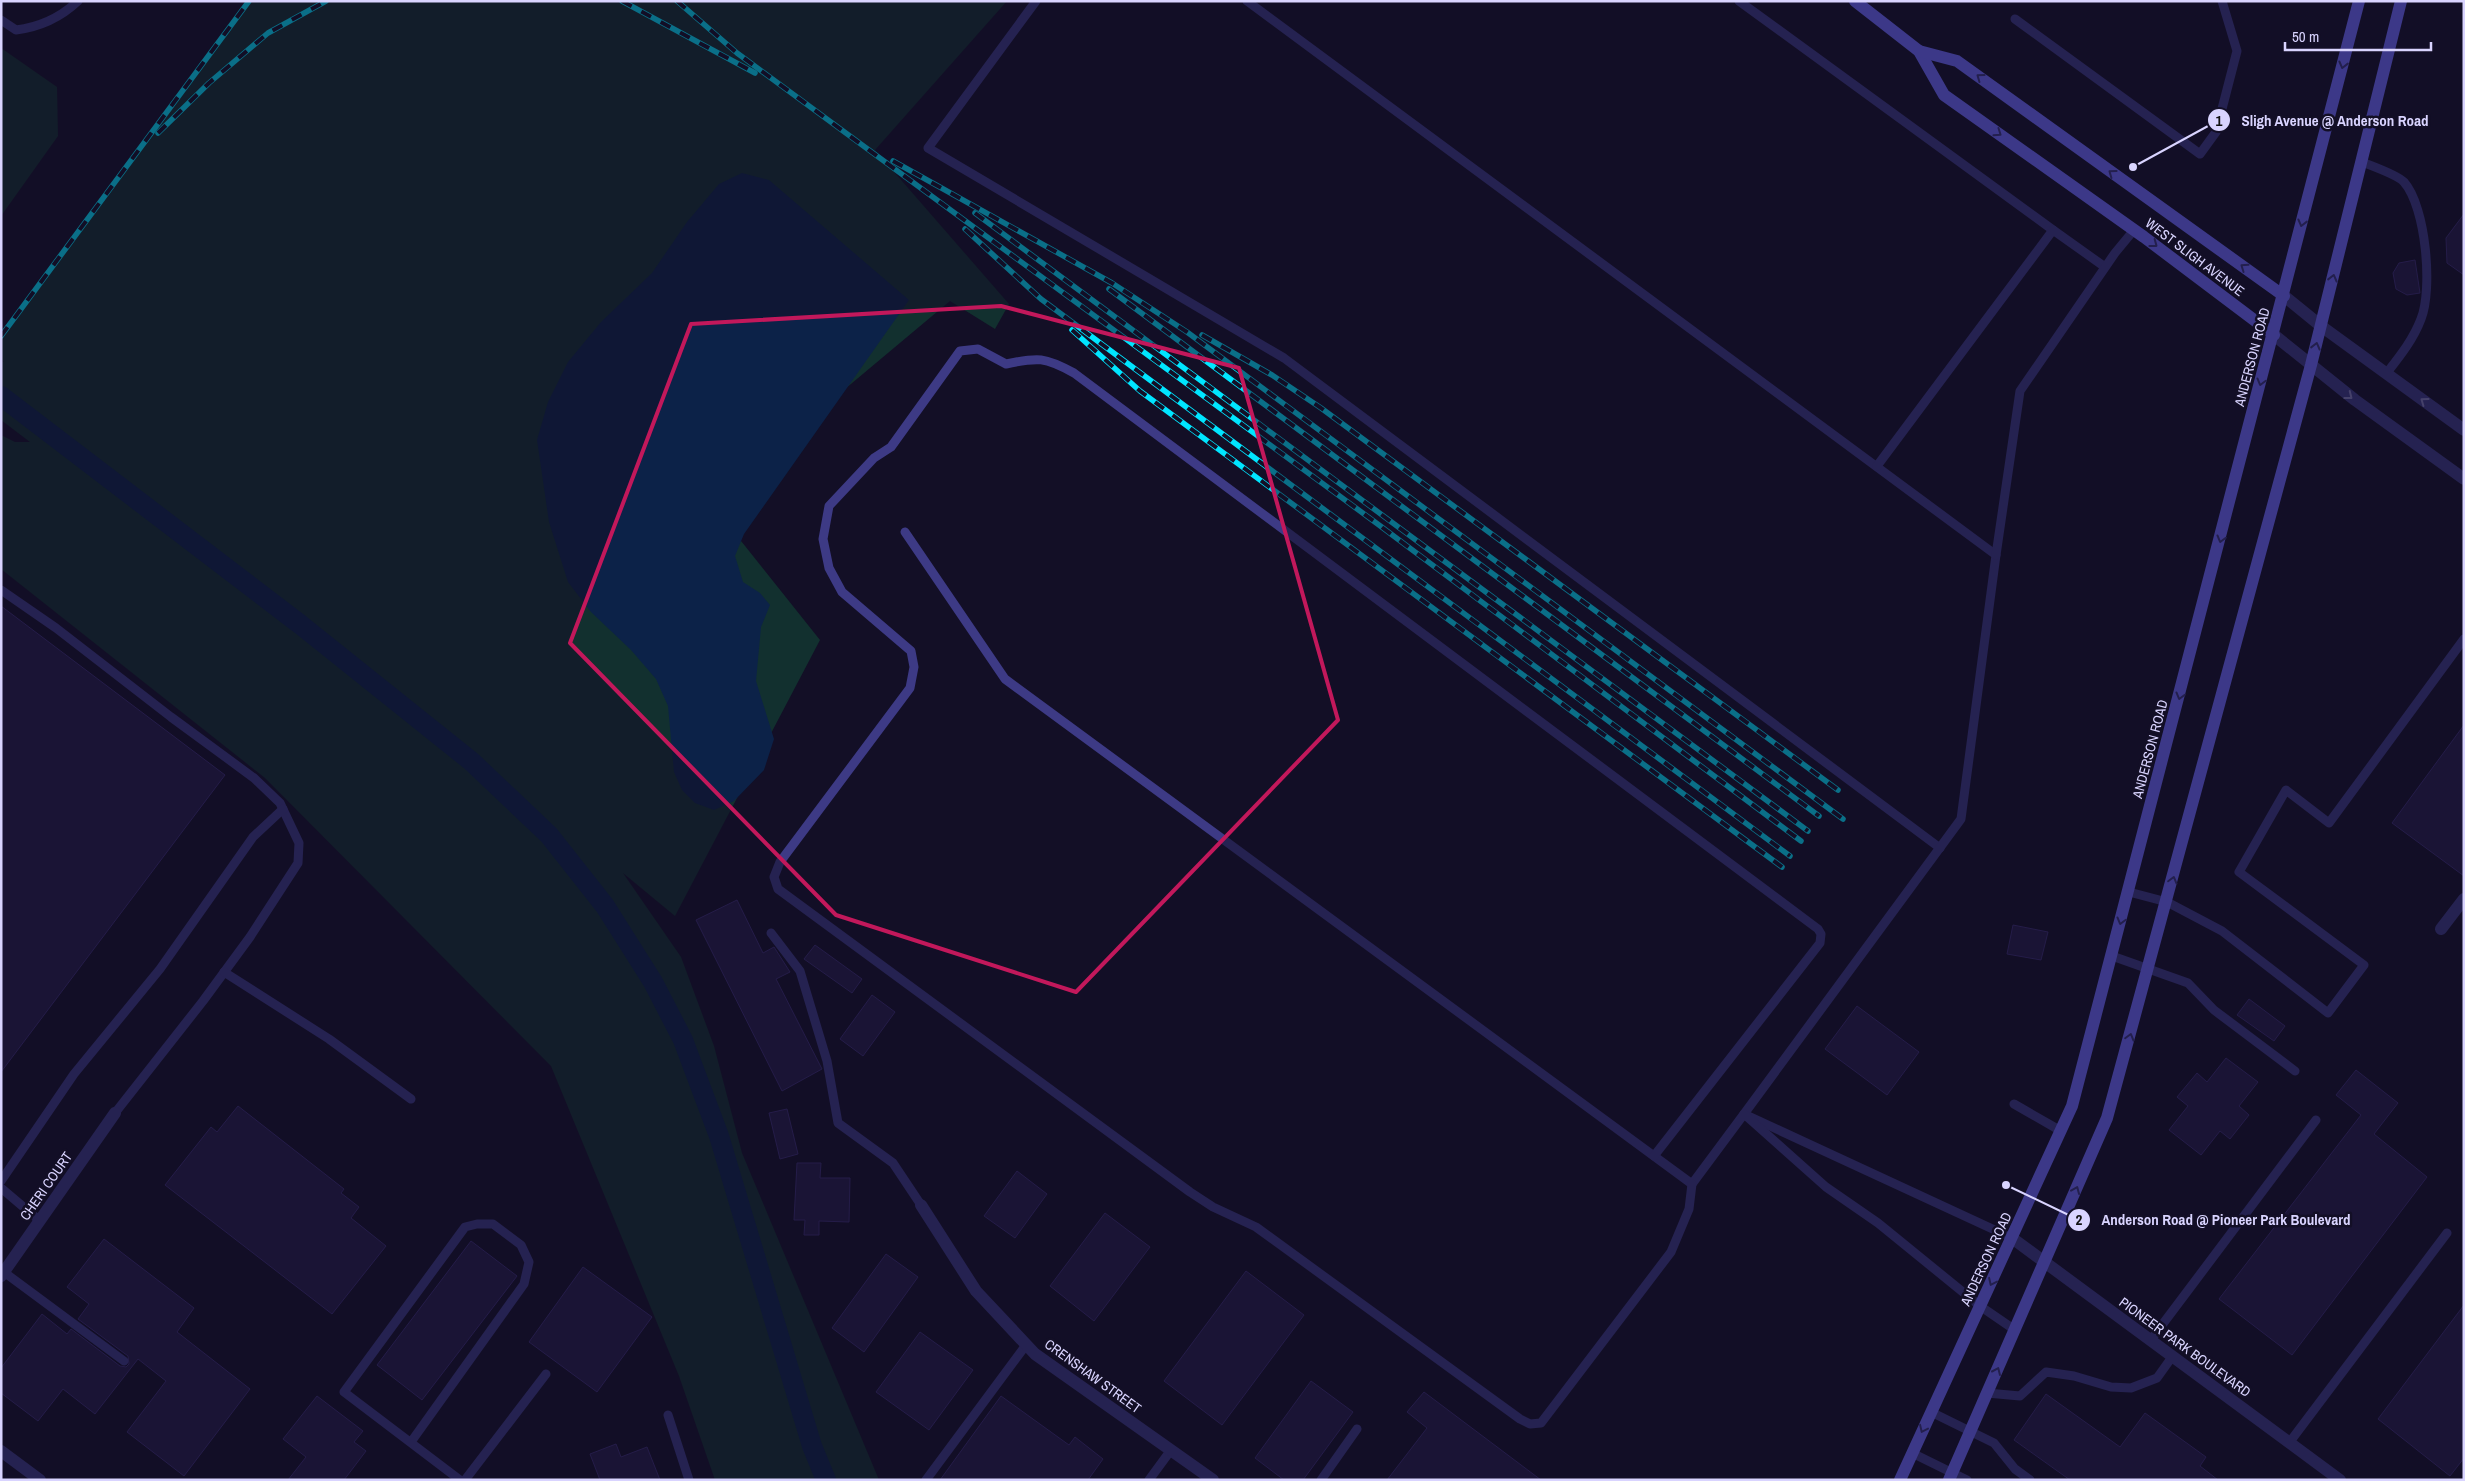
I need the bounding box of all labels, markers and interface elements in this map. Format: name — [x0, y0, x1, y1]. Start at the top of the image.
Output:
scale bar — [2285, 20, 2431, 52]
text: 50 m — [2292, 26, 2319, 47]
one-way arrow — [2338, 61, 2349, 70]
one-way arrow — [1977, 75, 1986, 83]
callout: Sligh Avenue @ Anderson Road — [2206, 105, 2439, 135]
text: 1 — [2216, 110, 2223, 131]
text: Sligh Avenue @ Anderson Road — [2242, 110, 2429, 131]
one-way arrow — [1992, 127, 2002, 136]
one-way arrow — [2108, 170, 2118, 179]
street label: WEST SLIGH AVENUE — [2142, 214, 2248, 300]
one-way arrow — [2298, 218, 2308, 226]
one-way arrow — [2148, 239, 2157, 247]
one-way arrow — [2240, 264, 2250, 273]
one-way arrow — [2327, 274, 2338, 283]
street label: ANDERSON ROAD — [2230, 306, 2274, 409]
one-way arrow — [2310, 341, 2321, 350]
one-way arrow — [2257, 377, 2267, 385]
one-way arrow — [2343, 390, 2352, 398]
one-way arrow — [2420, 398, 2430, 407]
one-way arrow — [2216, 534, 2226, 543]
one-way arrow — [2175, 692, 2185, 700]
street label: ANDERSON ROAD — [2128, 698, 2172, 801]
one-way arrow — [2167, 877, 2177, 885]
one-way arrow — [2116, 917, 2127, 926]
one-way arrow — [2124, 1034, 2134, 1042]
street label: CHERI COURT — [16, 1148, 76, 1224]
one-way arrow — [2070, 1186, 2081, 1195]
callout: Anderson Road @ Pioneer Park Boulevard — [2066, 1205, 2361, 1235]
street label: ANDERSON ROAD — [1956, 1209, 2016, 1310]
text: 2 — [2076, 1209, 2083, 1230]
text: Anderson Road @ Pioneer Park Boulevard — [2101, 1209, 2351, 1230]
one-way arrow — [1988, 1277, 1998, 1286]
street label: PIONEER PARK BOULEVARD — [2116, 1293, 2254, 1401]
street label: CRENSHAW STREET — [1041, 1335, 1145, 1417]
one-way arrow — [1991, 1367, 2002, 1376]
one-way arrow — [1919, 1424, 1929, 1433]

